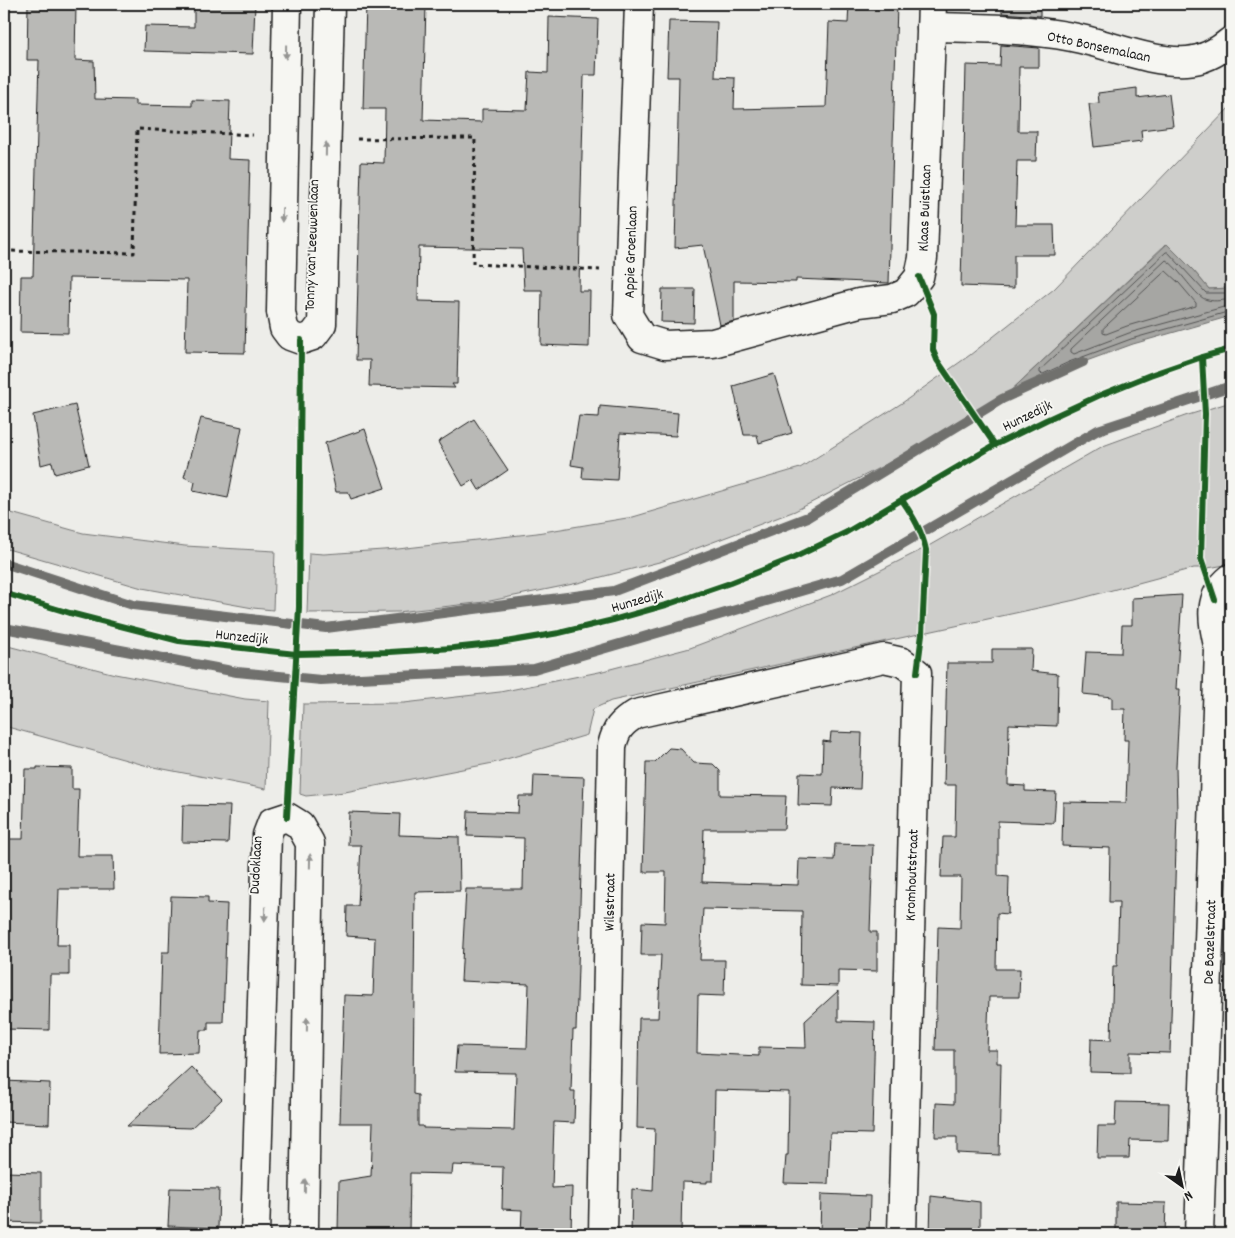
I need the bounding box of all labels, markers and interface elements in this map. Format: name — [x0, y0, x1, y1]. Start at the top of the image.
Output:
street label: Otto Bonsemalaan — [1045, 26, 1152, 70]
one-way arrow — [282, 45, 290, 61]
one-way arrow — [323, 141, 331, 157]
street label: Klaas Buistlaan — [913, 164, 939, 252]
street label: Tonny van Leeuwenlaan — [300, 179, 326, 311]
street label: Appie Groenlaan — [619, 205, 645, 299]
one-way arrow — [278, 207, 286, 223]
street label: Hunzedijk — [999, 395, 1057, 438]
street label: Hunzedijk — [609, 584, 666, 620]
street label: Hunzedijk — [214, 624, 269, 652]
street label: Kromhoutstraat — [900, 828, 926, 921]
street label: Dudoklaan — [244, 835, 270, 895]
one-way arrow — [306, 853, 314, 869]
street label: Wilsstraat — [599, 872, 623, 931]
street label: De Bazelstraat — [1199, 899, 1223, 985]
one-way arrow — [260, 906, 268, 922]
one-way arrow — [303, 1015, 311, 1031]
north arrow — [1158, 1160, 1208, 1210]
one-way arrow — [301, 1178, 309, 1194]
text: N — [1180, 1185, 1196, 1206]

